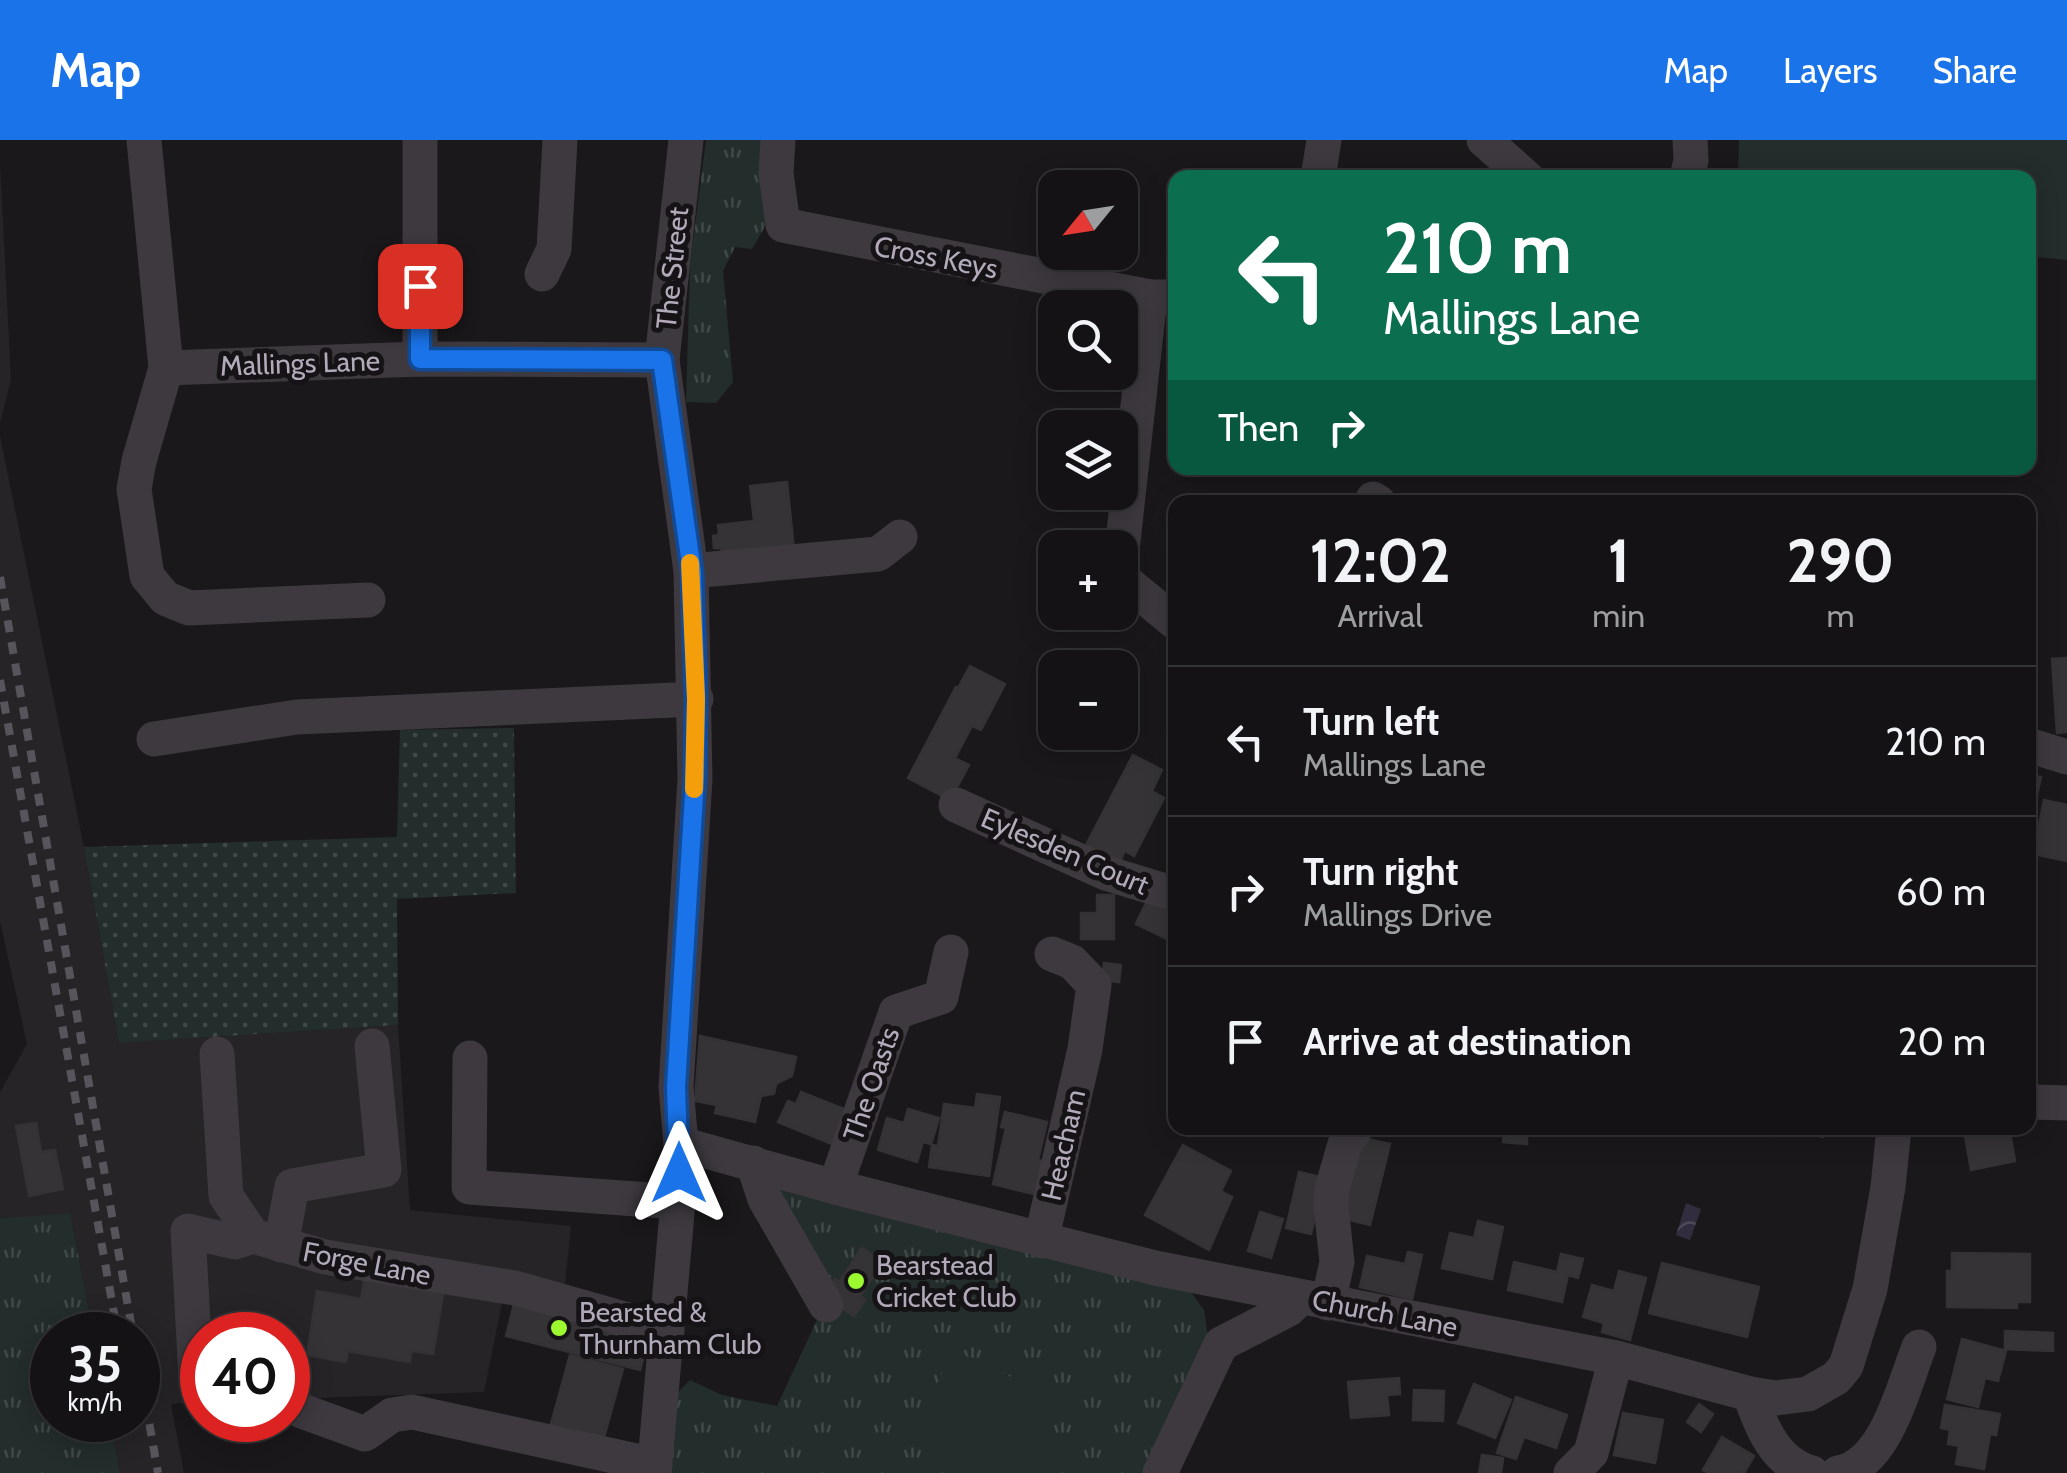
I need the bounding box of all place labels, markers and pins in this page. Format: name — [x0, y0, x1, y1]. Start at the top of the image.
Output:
pin — [378, 244, 463, 329]
place label: Bearstead Cricket Club — [876, 1248, 1017, 1314]
marker: Bearstead Cricket Club — [845, 1270, 867, 1292]
place label: Bearsted & Thurnham Club — [579, 1295, 762, 1361]
marker: Bearsted & Thurnham Club — [548, 1317, 570, 1339]

